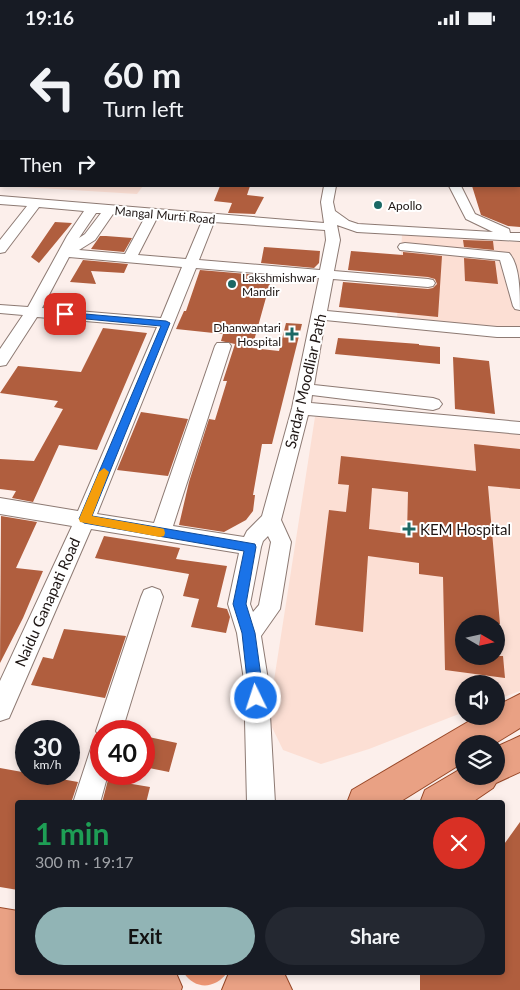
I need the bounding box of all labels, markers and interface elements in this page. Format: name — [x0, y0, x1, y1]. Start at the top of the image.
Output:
text: 19:16 — [25, 6, 74, 29]
text: 60 m — [103, 53, 181, 95]
icon: left — [20, 55, 85, 120]
text: Turn left — [103, 95, 184, 122]
icon: right — [72, 150, 100, 178]
text: Then — [20, 153, 62, 176]
place label: Apollo — [388, 198, 422, 213]
marker: Apollo — [372, 199, 384, 211]
street label: Mangal Murti Road — [114, 203, 216, 227]
place label: Lakshmishwar Mandir — [242, 270, 317, 299]
marker: Lakshmishwar Mandir — [226, 278, 238, 290]
pin — [44, 293, 86, 335]
icon: arrive — [51, 300, 79, 328]
street label: Sardar Moodliar Path — [281, 312, 329, 450]
place label: Dhanwantari Hospital — [213, 320, 281, 349]
marker: Dhanwantari Hospital — [285, 327, 299, 341]
place label: KEM Hospital — [420, 520, 511, 538]
marker: KEM Hospital — [402, 522, 416, 536]
street label: Naidu Ganapati Road — [10, 535, 84, 669]
north arrow — [455, 615, 505, 665]
map controls — [455, 615, 505, 785]
position arrow — [229, 671, 281, 723]
button: sound — [455, 675, 505, 725]
speed limit sign: 40 — [90, 720, 155, 785]
text: 30 — [33, 731, 62, 761]
button: layers — [455, 735, 505, 785]
text: km/h — [33, 757, 62, 772]
text: 1 min — [35, 815, 109, 851]
button: close — [433, 817, 485, 869]
text: 300 m · 19:17 — [35, 852, 134, 871]
button: Exit — [35, 907, 255, 965]
button: Share — [265, 907, 485, 965]

